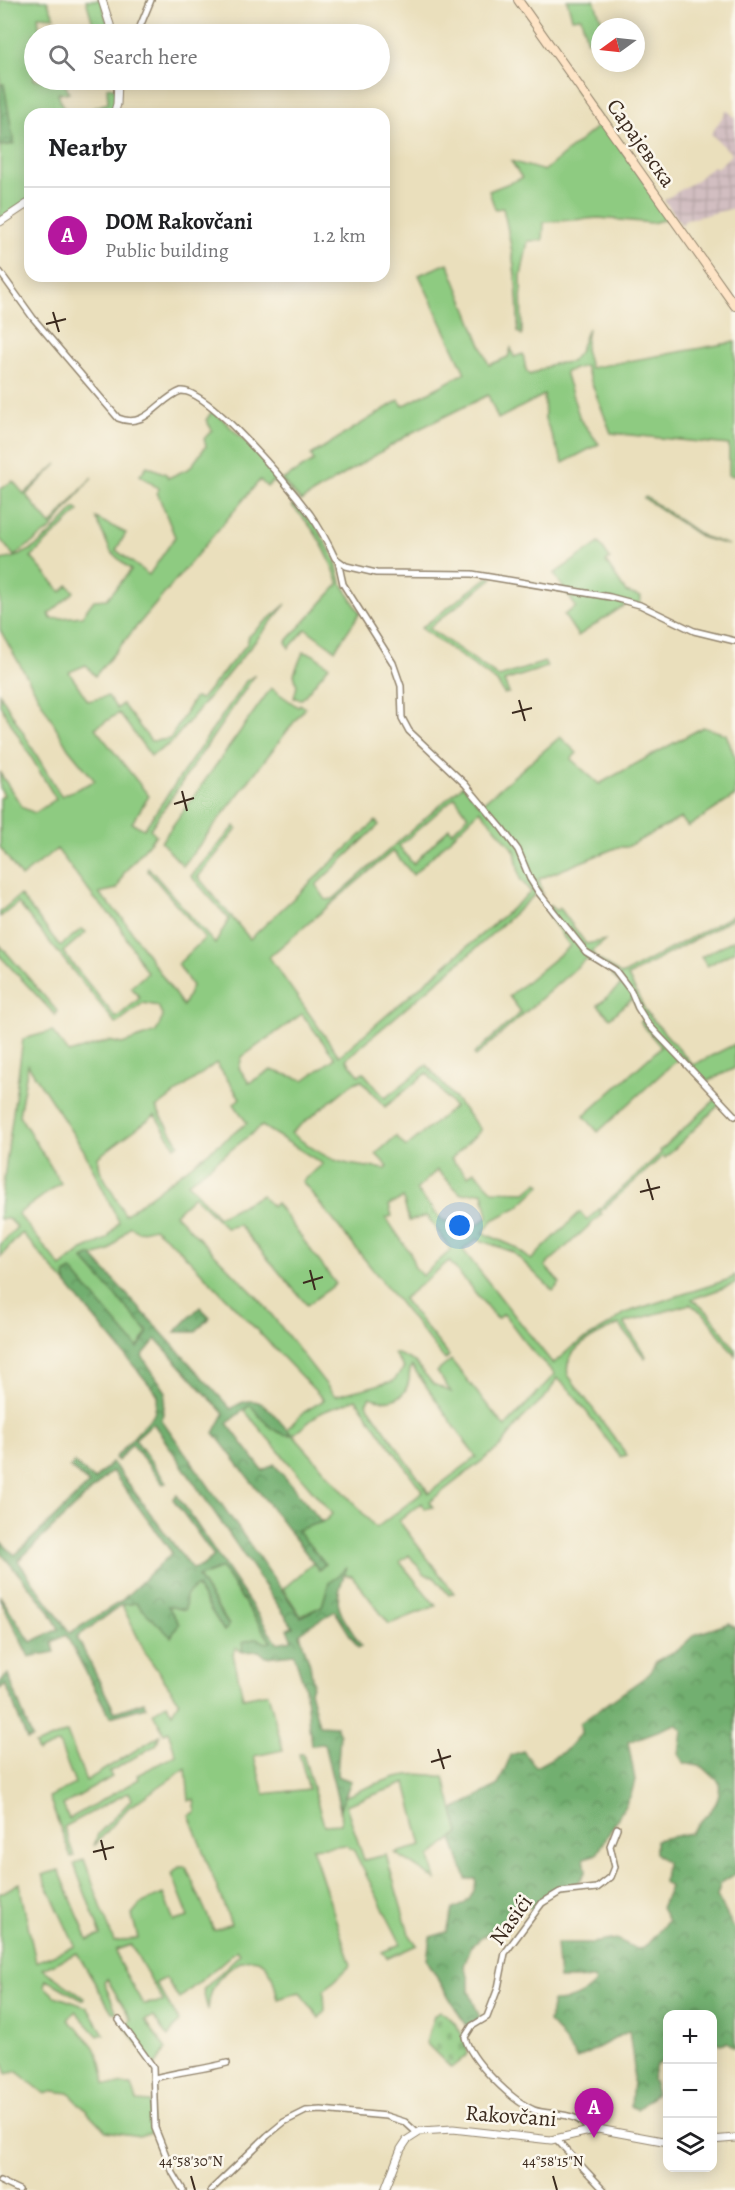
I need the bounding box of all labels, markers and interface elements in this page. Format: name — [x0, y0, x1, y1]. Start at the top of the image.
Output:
north arrow — [591, 18, 645, 72]
search box — [24, 24, 390, 90]
icon: search — [45, 41, 78, 74]
text: Search here — [93, 42, 198, 72]
street label: Сарајевска — [599, 93, 683, 194]
text: Nearby — [48, 130, 127, 165]
text: DOM Rakovčani — [105, 207, 253, 237]
text: A — [61, 222, 74, 249]
text: 1.2 km — [313, 222, 366, 249]
text: Public building — [105, 237, 229, 264]
your location — [445, 1211, 474, 1240]
street label: Nasići — [482, 1888, 540, 1952]
map controls — [663, 2010, 717, 2172]
button: + — [663, 2010, 717, 2064]
button: − — [663, 2064, 717, 2118]
pin: A — [574, 2088, 614, 2138]
street label: Rakovčani — [464, 2098, 558, 2134]
button: layers — [663, 2118, 717, 2172]
text: 44°58'30"N — [159, 2151, 223, 2171]
text: 44°58'15"N — [522, 2151, 584, 2171]

